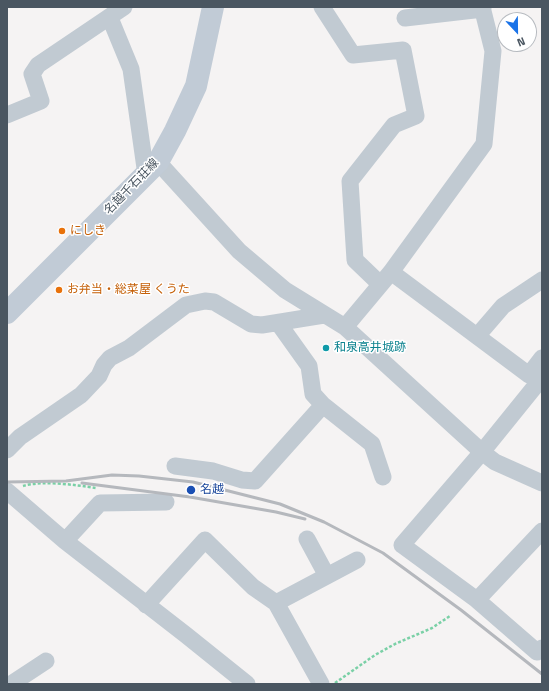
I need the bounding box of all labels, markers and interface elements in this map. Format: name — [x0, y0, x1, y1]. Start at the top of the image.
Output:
north arrow — [497, 12, 537, 52]
text: N — [515, 33, 528, 51]
street label: 名越千石荘線 — [102, 156, 162, 218]
place label: にしき — [70, 224, 106, 238]
marker: にしき — [57, 226, 67, 236]
place label: お弁当・総菜屋 くうた — [67, 283, 190, 297]
marker: お弁当・総菜屋 くうた — [54, 285, 64, 295]
place label: 和泉高井城跡 — [334, 341, 406, 355]
marker: 和泉高井城跡 — [321, 343, 331, 353]
place label: 名越 — [200, 483, 224, 497]
marker: 名越 — [185, 484, 197, 496]

